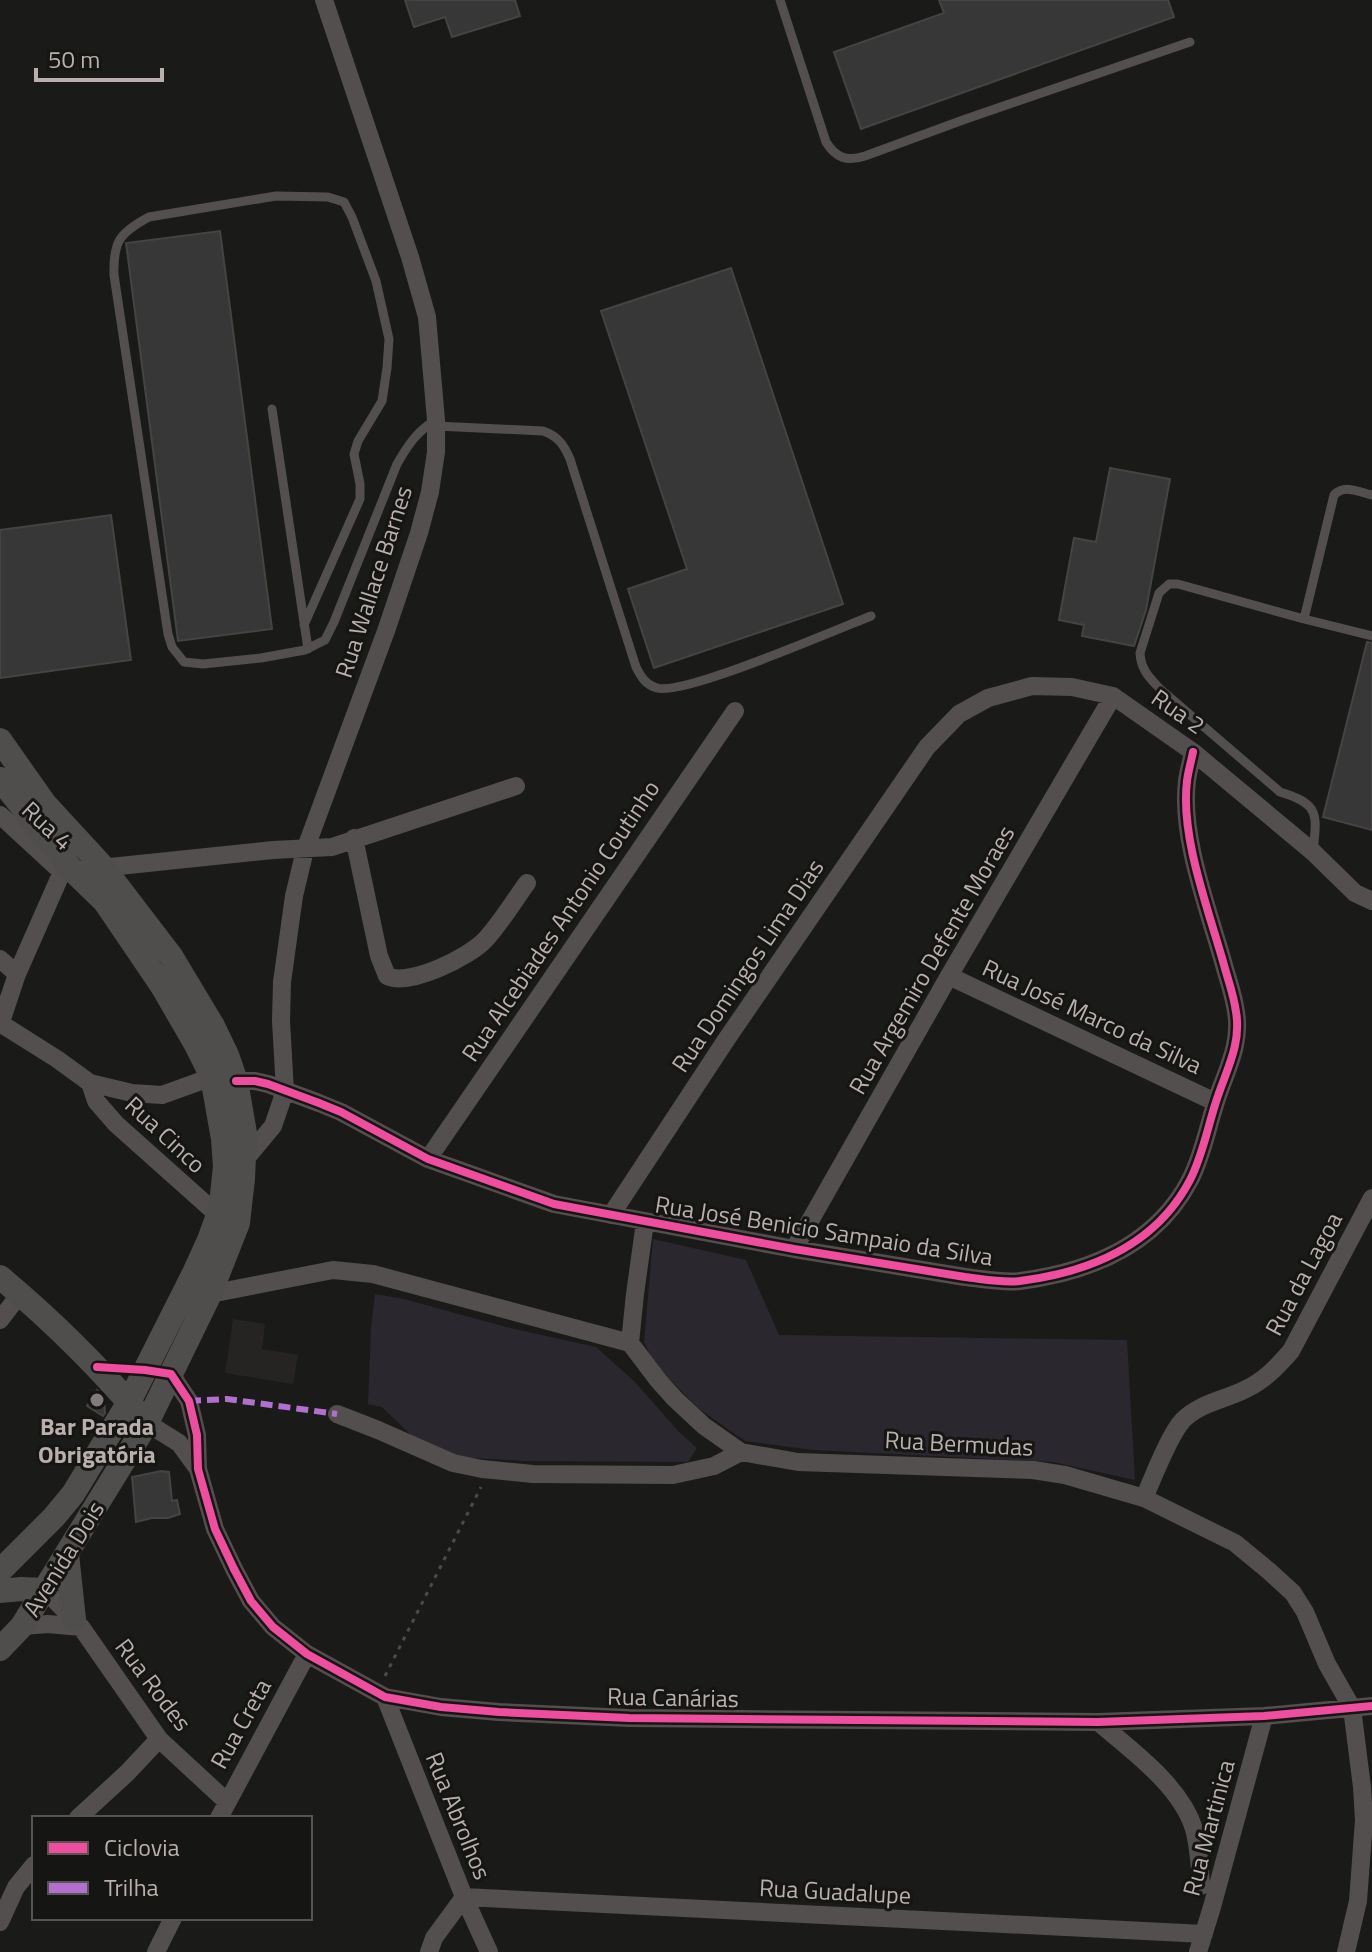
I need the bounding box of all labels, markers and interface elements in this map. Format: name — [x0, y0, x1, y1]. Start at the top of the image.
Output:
scale bar — [36, 32, 162, 82]
text: 50 m — [48, 41, 100, 77]
street label: Rua Wallace Barnes — [325, 481, 421, 682]
street label: Rua 2 — [1144, 680, 1213, 743]
street label: Rua Alcebiades Antonio Coutinho — [452, 772, 668, 1068]
street label: Rua 4 — [14, 792, 81, 858]
street label: Rua Argemiro Defente Moraes — [839, 818, 1023, 1101]
street label: Rua Domingos Lima Dias — [662, 851, 832, 1079]
street label: Rua José Marco da Silva — [977, 949, 1208, 1083]
street label: Rua Cinco — [117, 1087, 214, 1181]
street label: Rua José Benicio Sampaio da Silva — [653, 1186, 996, 1275]
street label: Rua da Lagoa — [1255, 1205, 1351, 1342]
marker: Bar Parada Obrigatória — [88, 1391, 106, 1409]
place label: Bar Parada Obrigatória — [38, 1408, 156, 1472]
street label: Rua Bermudas — [884, 1421, 1034, 1465]
street label: Avenida Dois — [13, 1494, 113, 1623]
street label: Rua Rodes — [107, 1630, 201, 1738]
street label: Rua Creta — [201, 1672, 280, 1775]
street label: Rua Canárias — [607, 1678, 739, 1716]
street label: Rua Abrolhos — [417, 1746, 501, 1885]
street label: Rua Martinica — [1173, 1756, 1243, 1900]
legend — [32, 1816, 312, 1920]
text: Ciclovia — [104, 1829, 180, 1865]
text: Trilha — [104, 1869, 159, 1905]
street label: Rua Guadalupe — [758, 1869, 912, 1913]

